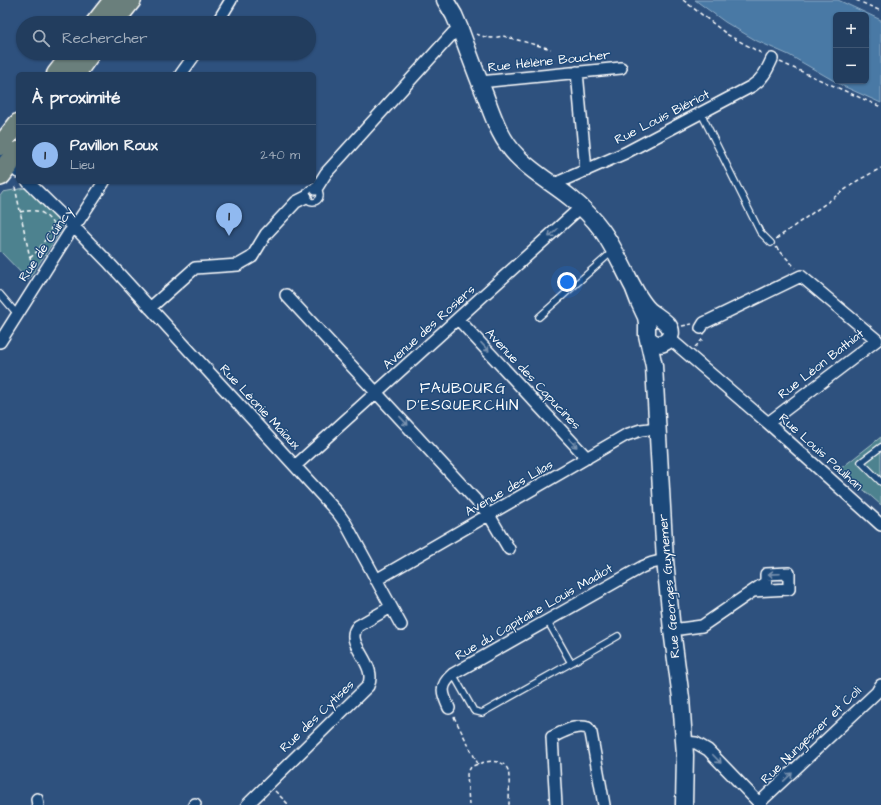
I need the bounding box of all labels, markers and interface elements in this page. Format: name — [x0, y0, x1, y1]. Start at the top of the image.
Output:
map controls — [833, 12, 869, 84]
button: + — [833, 12, 869, 48]
search box — [16, 16, 316, 60]
icon: search — [30, 27, 52, 49]
text: Rechercher — [62, 28, 147, 49]
street label: Rue Hélène Boucher — [487, 46, 611, 76]
button: − — [833, 48, 869, 84]
street label: Rue Louis Blériot — [611, 85, 713, 149]
text: À proximité — [32, 86, 121, 110]
text: Pavillon Roux — [70, 135, 158, 156]
text: 1 — [44, 146, 46, 164]
text: 240 m — [260, 146, 300, 164]
text: Lieu — [70, 156, 95, 174]
street label: Rue de Cuincy — [14, 203, 79, 286]
pin: 1 — [216, 203, 242, 236]
one-way arrow — [547, 229, 558, 238]
your location — [557, 272, 577, 292]
street label: Avenue des Rosiers — [379, 280, 479, 373]
street label: Avenue des Capucines — [481, 324, 585, 434]
street label: Rue Léon Bathiat — [774, 324, 868, 403]
one-way arrow — [480, 342, 490, 352]
street label: Rue Léonie Maïaux — [216, 360, 305, 454]
district label: FAUBOURG D'ESQUERCHIN — [407, 378, 519, 416]
street label: Rue Louis Paulhan — [775, 409, 867, 495]
one-way arrow — [399, 416, 408, 426]
one-way arrow — [568, 438, 578, 448]
street label: Avenue des Lilas — [462, 455, 557, 521]
street label: Rue Georges Guynemer — [654, 513, 685, 659]
street label: Rue du Capitaine Louis Madiot — [452, 559, 617, 665]
one-way arrow — [768, 570, 781, 578]
street label: Rue des Cytises — [276, 675, 359, 757]
street label: Rue Nungesser et Coli — [757, 682, 866, 789]
one-way arrow — [712, 754, 722, 764]
one-way arrow — [783, 772, 793, 781]

